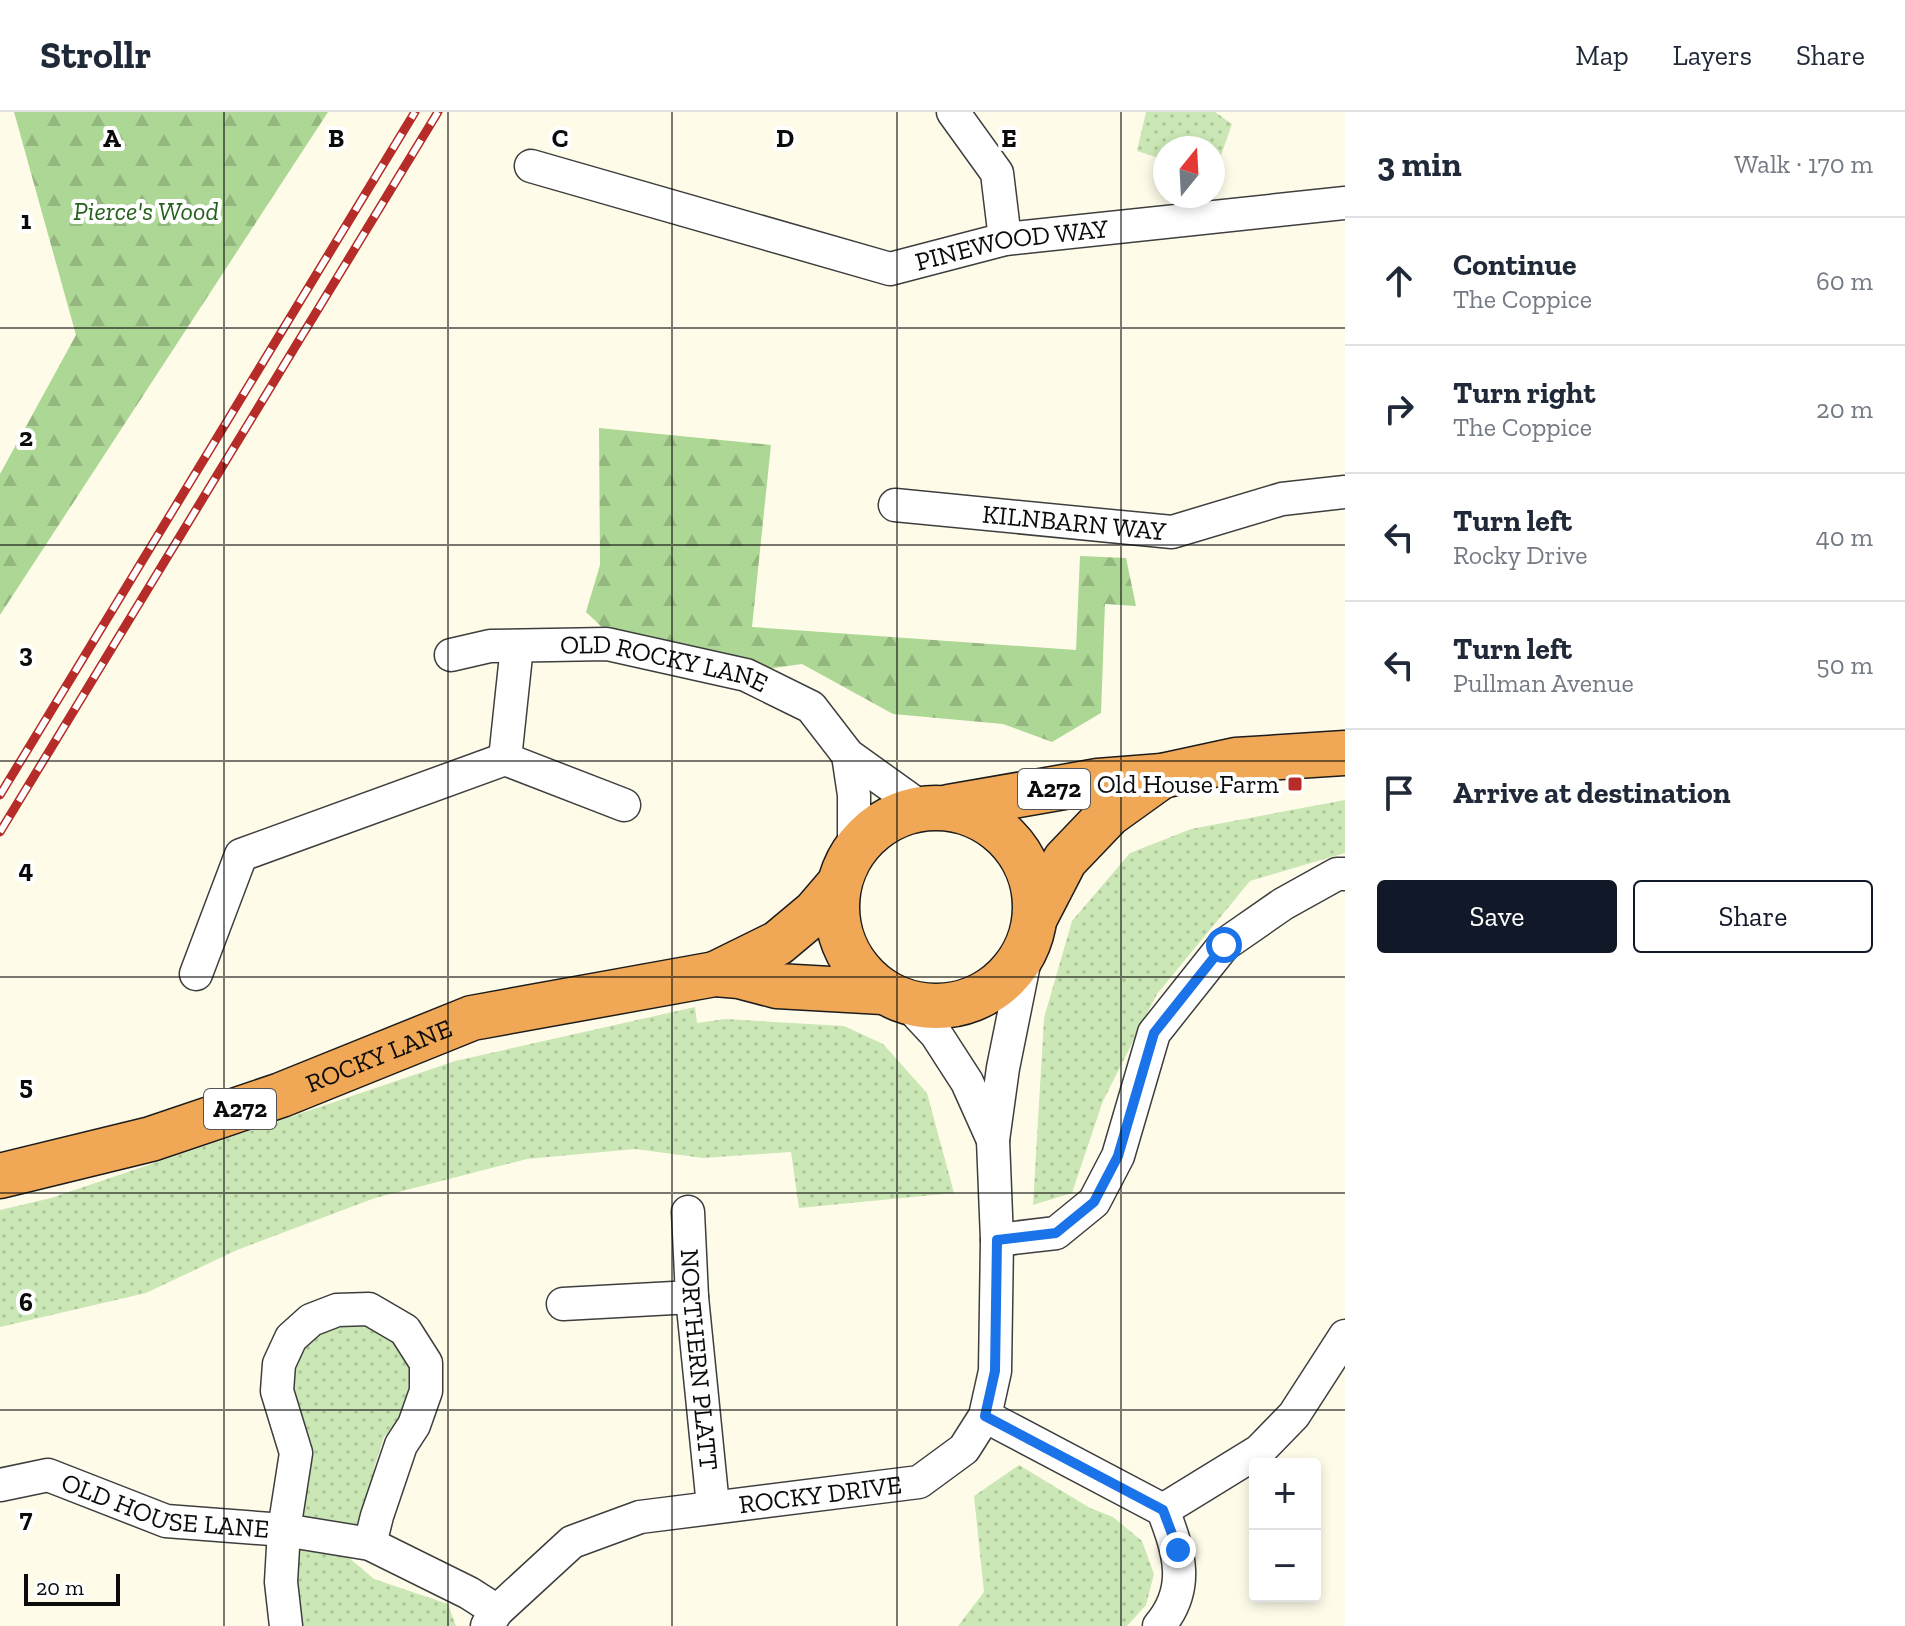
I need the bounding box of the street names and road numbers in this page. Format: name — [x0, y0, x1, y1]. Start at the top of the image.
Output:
street label: PINEWOOD WAY — [912, 212, 1110, 278]
street label: KILNBARN WAY — [981, 498, 1168, 547]
street label: OLD ROCKY LANE — [560, 628, 773, 699]
road number: A272 — [1018, 769, 1090, 809]
street label: ROCKY LANE — [301, 1012, 456, 1099]
road number: A272 — [204, 1089, 276, 1129]
street label: NORTHERN PLATT — [674, 1248, 725, 1472]
street label: OLD HOUSE LANE — [57, 1466, 270, 1545]
street label: ROCKY DRIVE — [737, 1468, 904, 1520]

